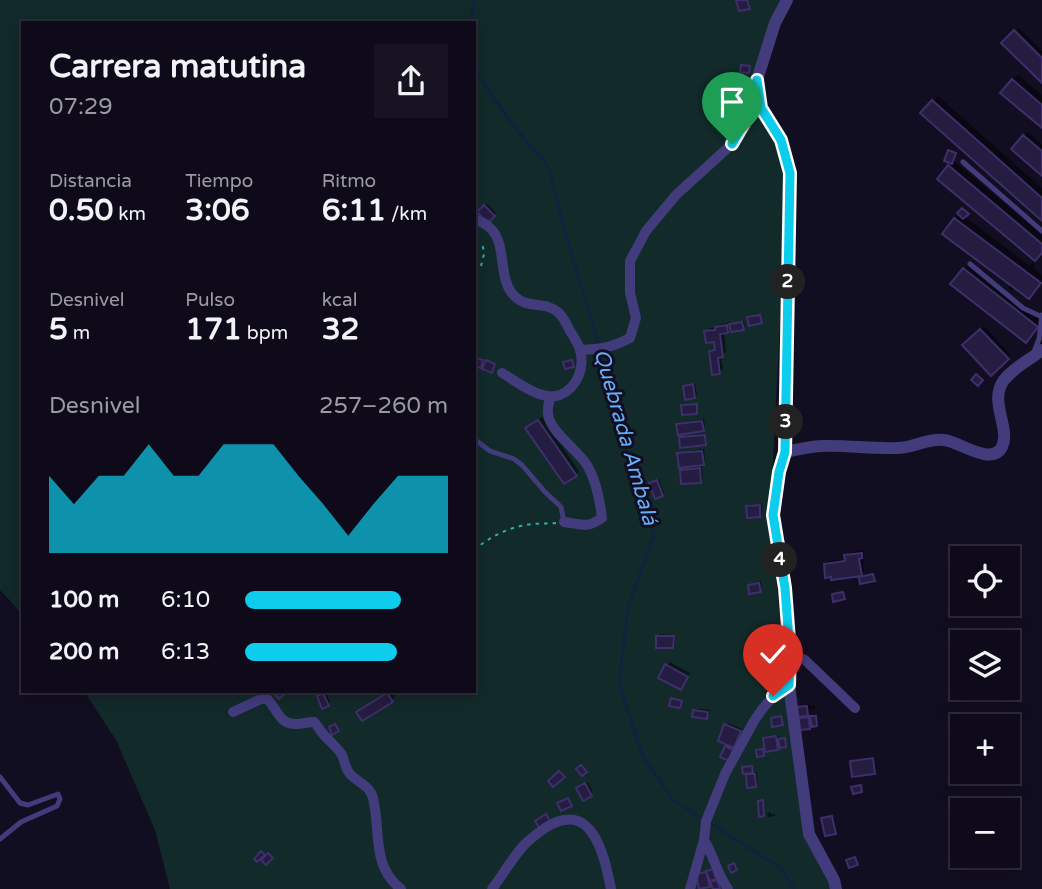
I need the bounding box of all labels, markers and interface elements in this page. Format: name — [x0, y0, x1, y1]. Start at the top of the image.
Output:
button: share — [374, 44, 448, 118]
text: Carrera matutina — [49, 48, 306, 86]
pin — [702, 72, 762, 144]
icon: arrive — [713, 83, 751, 121]
text: 07:29 — [49, 93, 113, 121]
text: Distancia — [49, 170, 132, 192]
text: Tiempo — [185, 170, 253, 192]
text: Ritmo — [322, 170, 376, 192]
text: 0.50 — [49, 192, 113, 229]
text: 3:06 — [185, 192, 250, 229]
text: 6:11 — [322, 192, 386, 229]
text: km — [113, 203, 146, 225]
text: /km — [386, 203, 427, 225]
pin: 2 — [770, 264, 806, 300]
text: 2 — [782, 270, 793, 292]
text: Desnivel — [49, 289, 125, 311]
text: Pulso — [185, 289, 235, 311]
text: kcal — [322, 289, 357, 311]
text: 5 — [49, 311, 68, 348]
text: 171 — [185, 311, 242, 348]
text: 32 — [322, 311, 359, 348]
text: m — [68, 322, 90, 344]
text: bpm — [242, 322, 288, 344]
water label: Quebrada Ambalá — [588, 346, 663, 529]
text: Desnivel — [49, 392, 140, 420]
text: 257–260 m — [319, 392, 448, 420]
pin: 3 — [768, 404, 804, 440]
text: 3 — [780, 410, 791, 432]
pin: 4 — [762, 542, 798, 578]
map controls — [950, 546, 1020, 868]
button: locate — [950, 546, 1020, 616]
text: 4 — [774, 548, 785, 570]
text: 100 m — [49, 586, 119, 614]
text: 6:10 — [161, 586, 210, 614]
pin — [743, 624, 803, 696]
button: layers — [950, 630, 1020, 700]
icon: check — [754, 635, 792, 673]
text: 200 m — [49, 638, 119, 666]
text: 6:13 — [161, 638, 210, 666]
button: + — [950, 714, 1020, 784]
button: − — [950, 798, 1020, 868]

